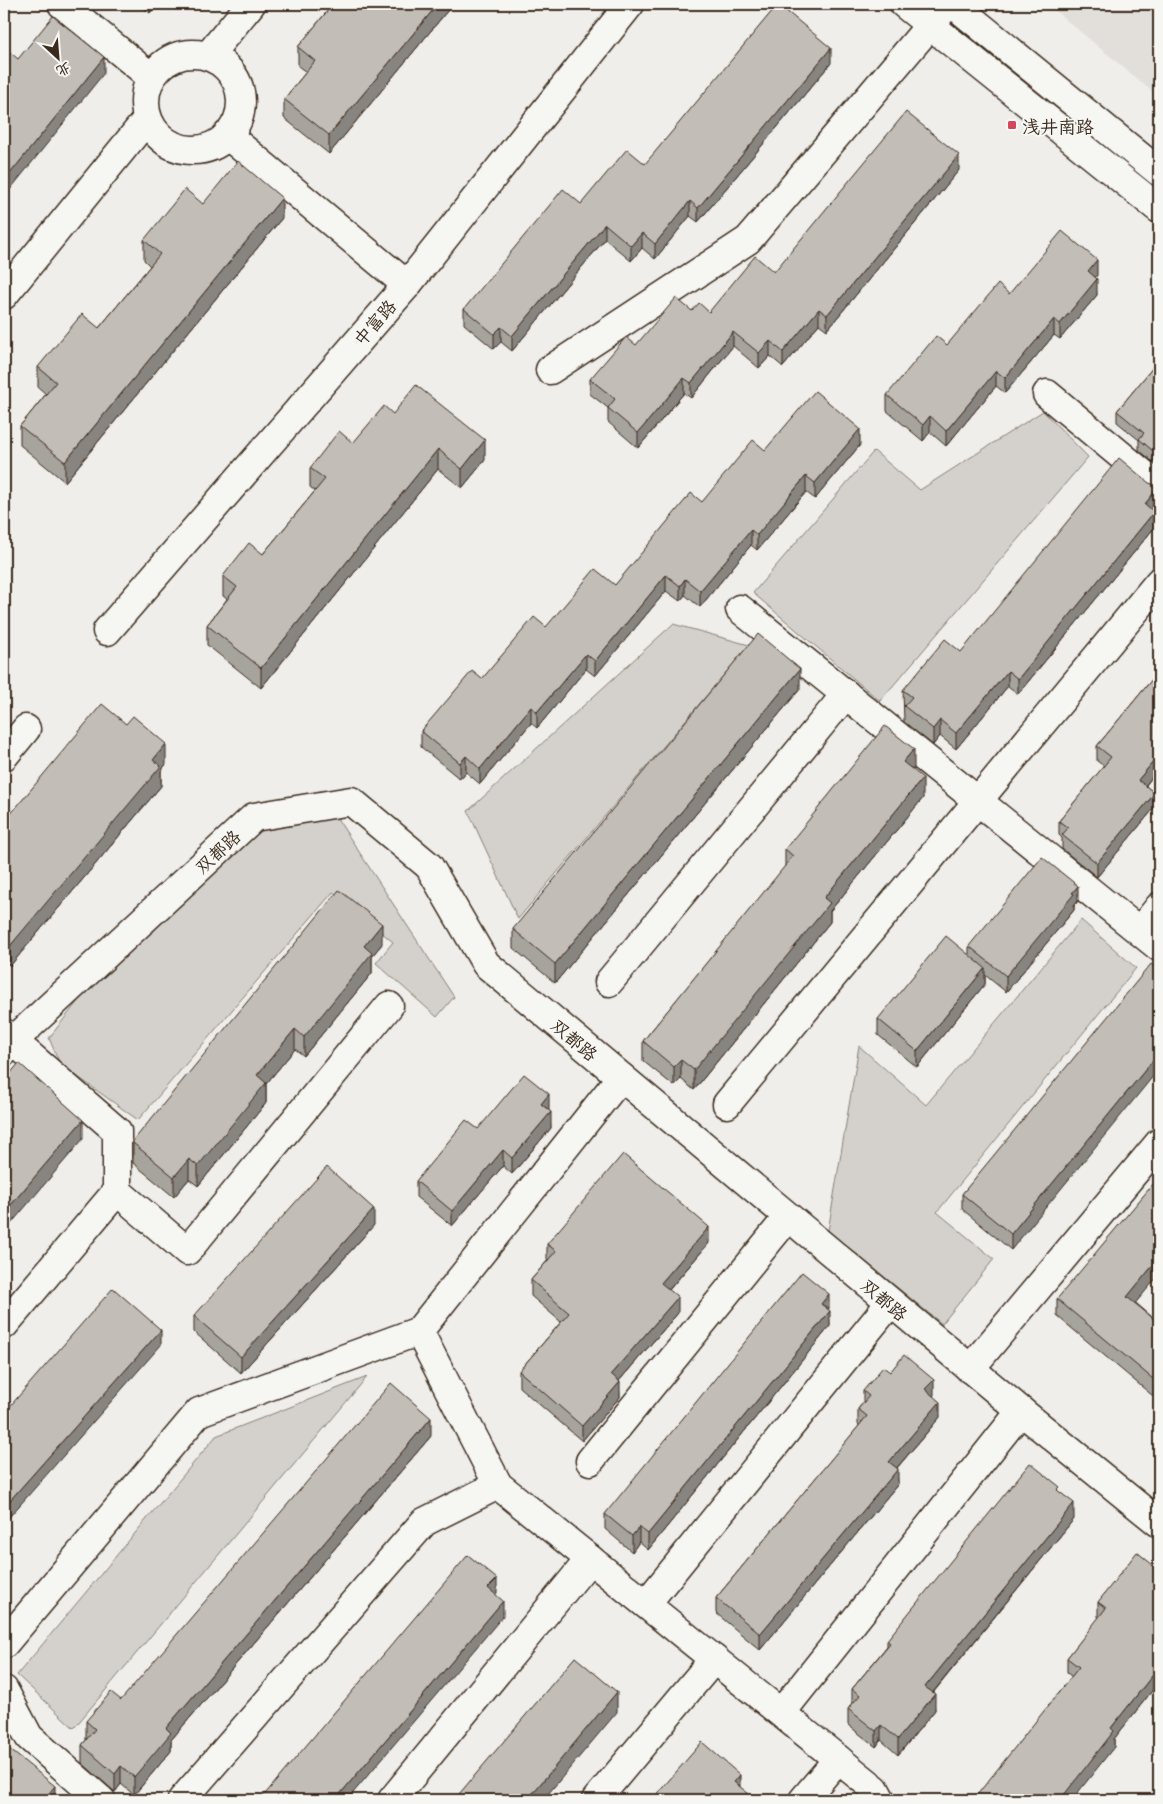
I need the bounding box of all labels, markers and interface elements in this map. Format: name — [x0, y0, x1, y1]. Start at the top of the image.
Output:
north arrow — [32, 32, 82, 82]
text: 北 — [53, 58, 75, 83]
place label: 浅井南路 — [1022, 112, 1094, 139]
marker: 浅井南路 — [1006, 119, 1018, 131]
street label: 中富路 — [346, 293, 402, 351]
street label: 双都路 — [188, 823, 246, 879]
street label: 双都路 — [546, 1011, 604, 1067]
street label: 双都路 — [856, 1271, 914, 1327]

